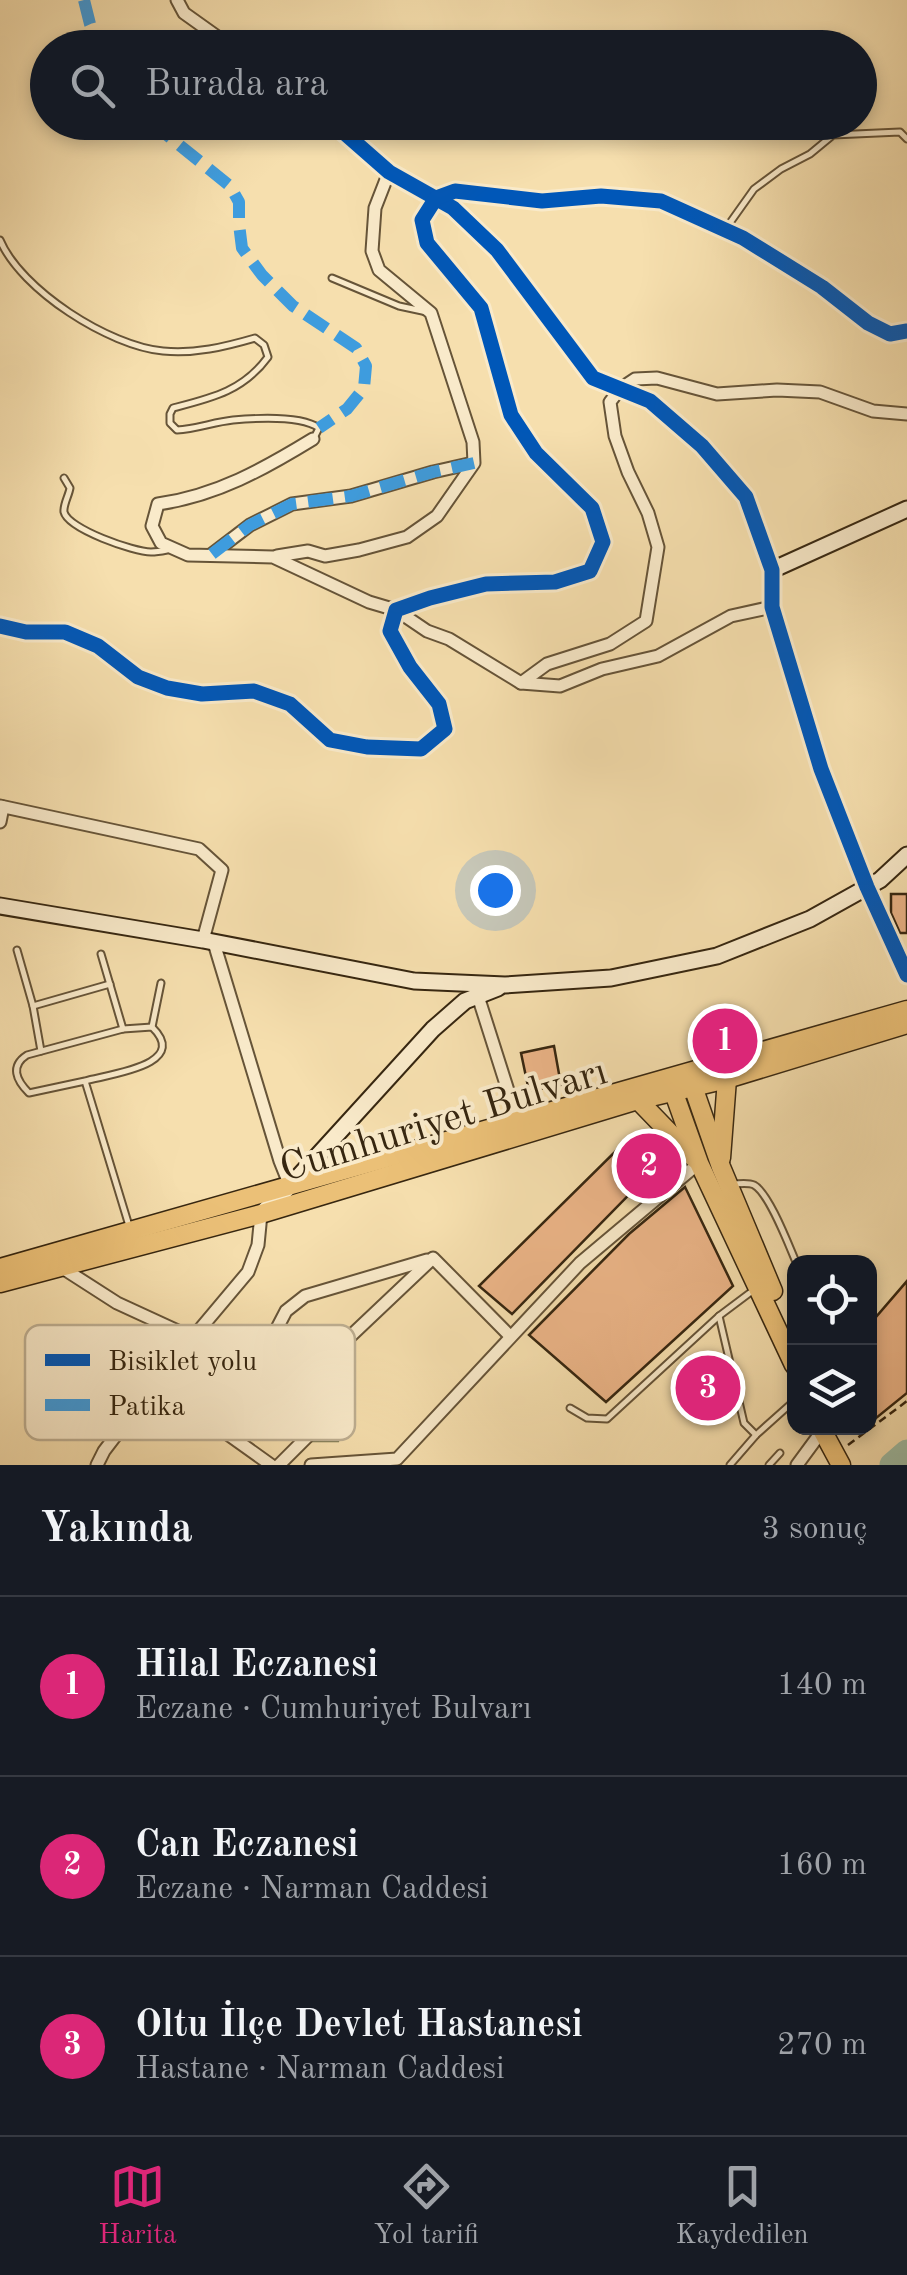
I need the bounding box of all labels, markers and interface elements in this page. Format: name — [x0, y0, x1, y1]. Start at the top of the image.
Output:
search box — [30, 30, 877, 140]
icon: search — [65, 58, 120, 113]
text: Burada ara — [145, 66, 328, 104]
your location — [470, 865, 521, 916]
pin: 1 — [692, 1004, 758, 1078]
street label: Cumhuriyet Bulvarı — [276, 1053, 612, 1191]
pin: 2 — [616, 1128, 682, 1204]
map controls — [787, 1255, 877, 1435]
button: locate — [787, 1255, 877, 1345]
legend — [25, 1325, 355, 1440]
button: layers — [787, 1345, 877, 1435]
text: Bisiklet yolu — [108, 1349, 257, 1377]
pin: 3 — [676, 1350, 740, 1426]
text: Patika — [108, 1394, 186, 1422]
text: Yakında — [40, 1509, 193, 1551]
text: 3 sonuç — [761, 1514, 867, 1546]
text: Hilal Eczanesi — [135, 1647, 378, 1685]
text: 1 — [63, 1670, 82, 1702]
text: 140 m — [777, 1670, 867, 1702]
text: Eczane · Cumhuriyet Bulvarı — [135, 1694, 532, 1726]
text: Can Eczanesi — [135, 1827, 359, 1865]
text: 2 — [63, 1850, 82, 1882]
text: 160 m — [777, 1850, 867, 1882]
text: Eczane · Narman Caddesi — [135, 1874, 489, 1906]
text: Oltu İlçe Devlet Hastanesi — [135, 2007, 583, 2045]
text: 3 — [63, 2030, 82, 2062]
text: 270 m — [777, 2030, 867, 2062]
text: Hastane · Narman Caddesi — [135, 2054, 505, 2086]
tab: Harita — [98, 2159, 177, 2254]
tab: Yol tarifi — [374, 2159, 479, 2254]
tab: Kaydedilen — [675, 2159, 809, 2254]

